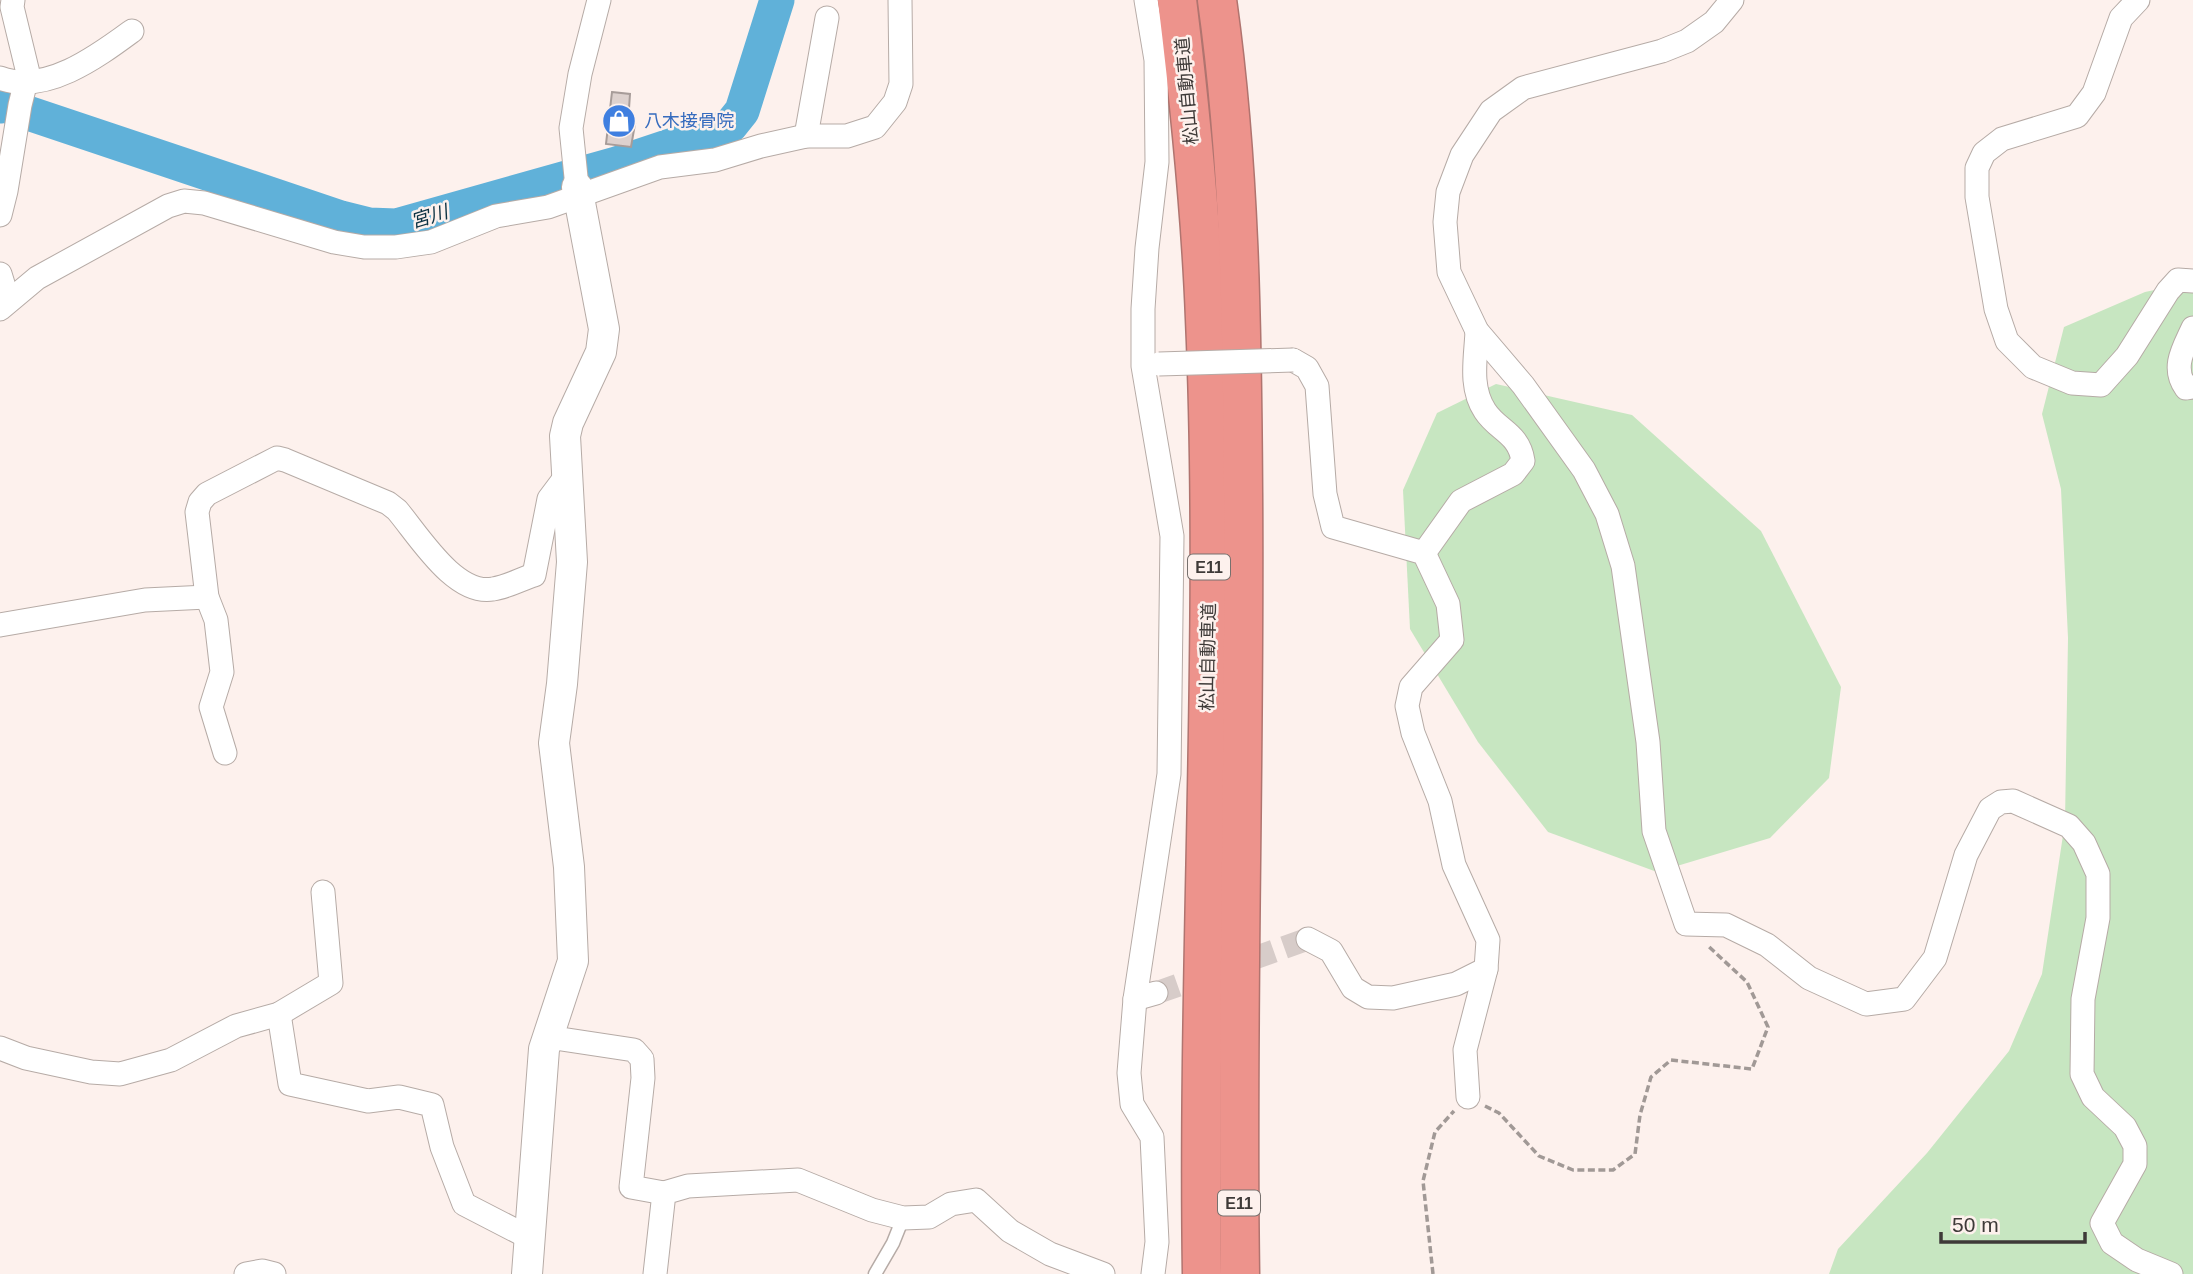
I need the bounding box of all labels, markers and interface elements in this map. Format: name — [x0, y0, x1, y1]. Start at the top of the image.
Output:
street label: 松山自動車道 — [1172, 36, 1202, 146]
shop icon: 八木接骨院 — [600, 102, 638, 140]
place label: 八木接骨院 — [644, 111, 734, 131]
water label: 宮川 — [408, 200, 452, 232]
road number: E11 — [1188, 554, 1230, 580]
street label: 松山自動車道 — [1197, 603, 1219, 711]
road number: E11 — [1218, 1190, 1260, 1216]
scale bar — [1941, 1200, 2084, 1244]
text: 50 m — [1952, 1213, 1999, 1236]

